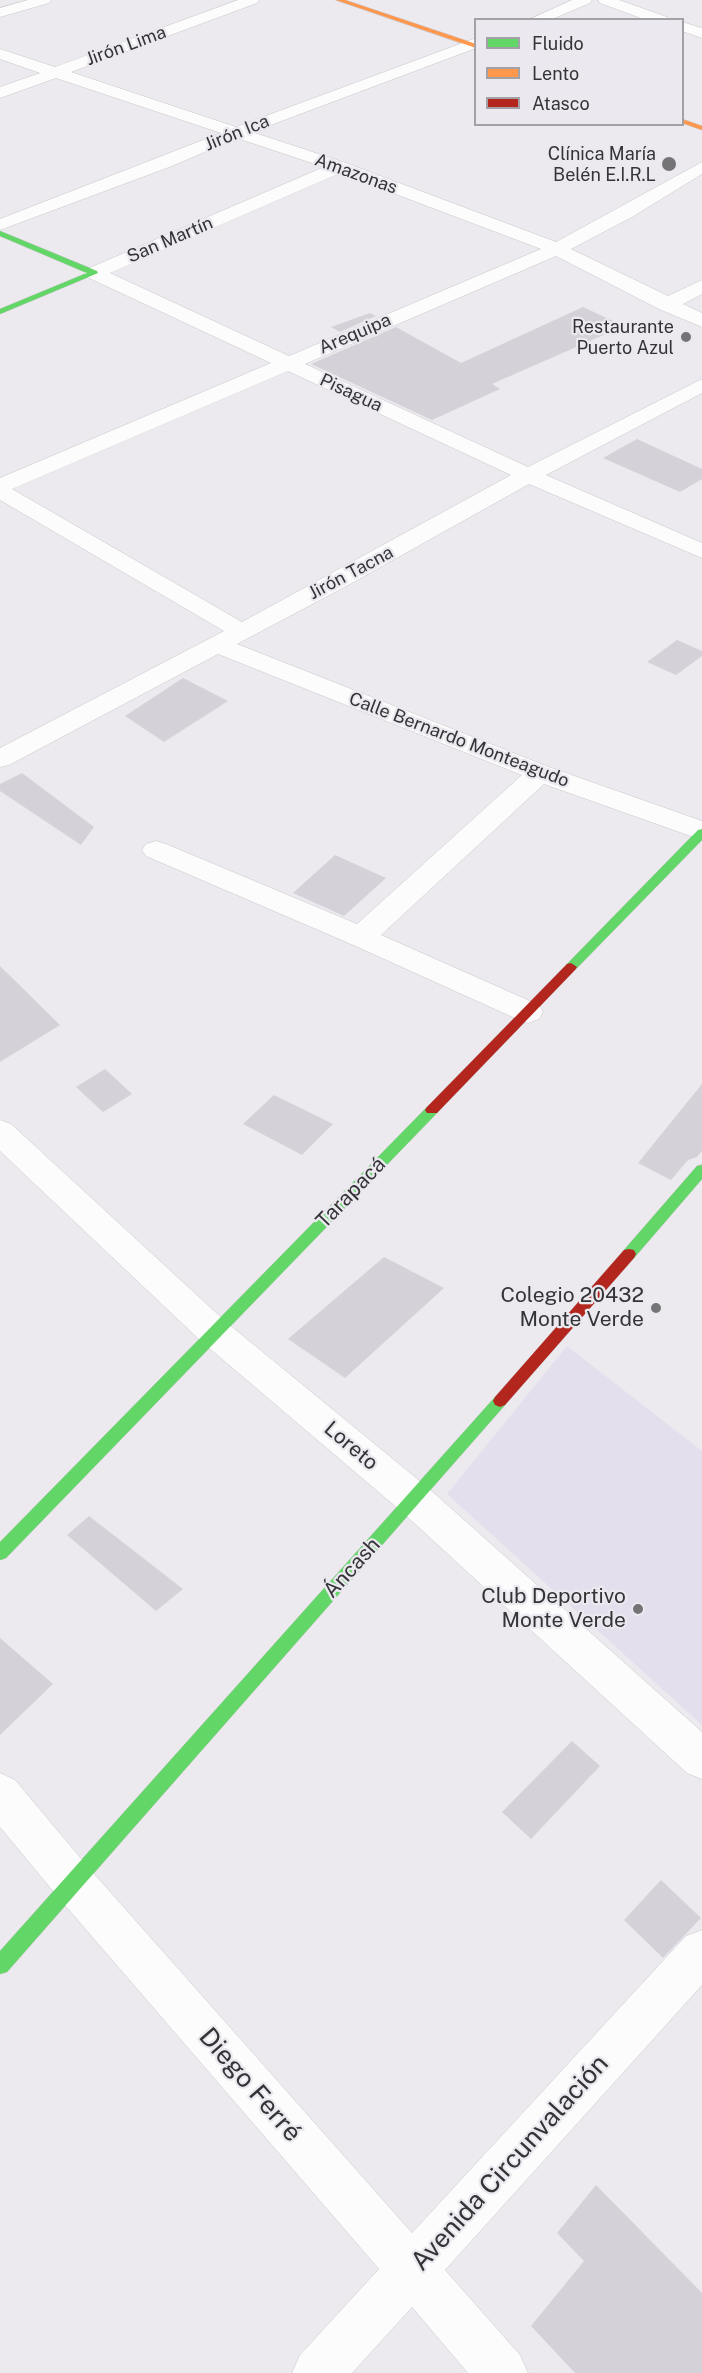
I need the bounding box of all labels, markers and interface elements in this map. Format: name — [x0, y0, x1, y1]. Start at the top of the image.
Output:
legend — [474, 18, 684, 126]
street label: Jirón Lima — [83, 22, 169, 70]
text: Fluido — [532, 33, 584, 54]
text: Lento — [532, 63, 579, 84]
text: Atasco — [532, 93, 590, 114]
street label: Jirón Ica — [201, 110, 273, 156]
place label: Clínica María Belén E.I.R.L — [548, 143, 656, 186]
street label: Amazonas — [312, 149, 400, 199]
marker: Clínica María Belén E.I.R.L — [660, 155, 678, 173]
street label: San Martín — [124, 212, 216, 268]
street label: Arequipa — [316, 309, 394, 359]
place label: Restaurante Puerto Azul — [572, 316, 674, 358]
marker: Restaurante Puerto Azul — [679, 330, 693, 344]
street label: Pisagua — [316, 369, 386, 417]
street label: Jirón Tacna — [305, 542, 397, 604]
street label: Calle Bernardo Monteagudo — [346, 688, 572, 792]
street label: Tarapacá — [311, 1152, 391, 1234]
place label: Colegio 20432 Monte Verde — [501, 1283, 644, 1333]
marker: Colegio 20432 Monte Verde — [649, 1301, 663, 1315]
street label: Loreto — [319, 1416, 383, 1476]
street label: Áncash — [318, 1533, 386, 1603]
place label: Club Deportivo Monte Verde — [481, 1584, 626, 1634]
marker: Club Deportivo Monte Verde — [631, 1602, 645, 1616]
street label: Diego Ferré — [192, 2022, 308, 2148]
street label: Avenida Circunvalación — [405, 2049, 615, 2277]

